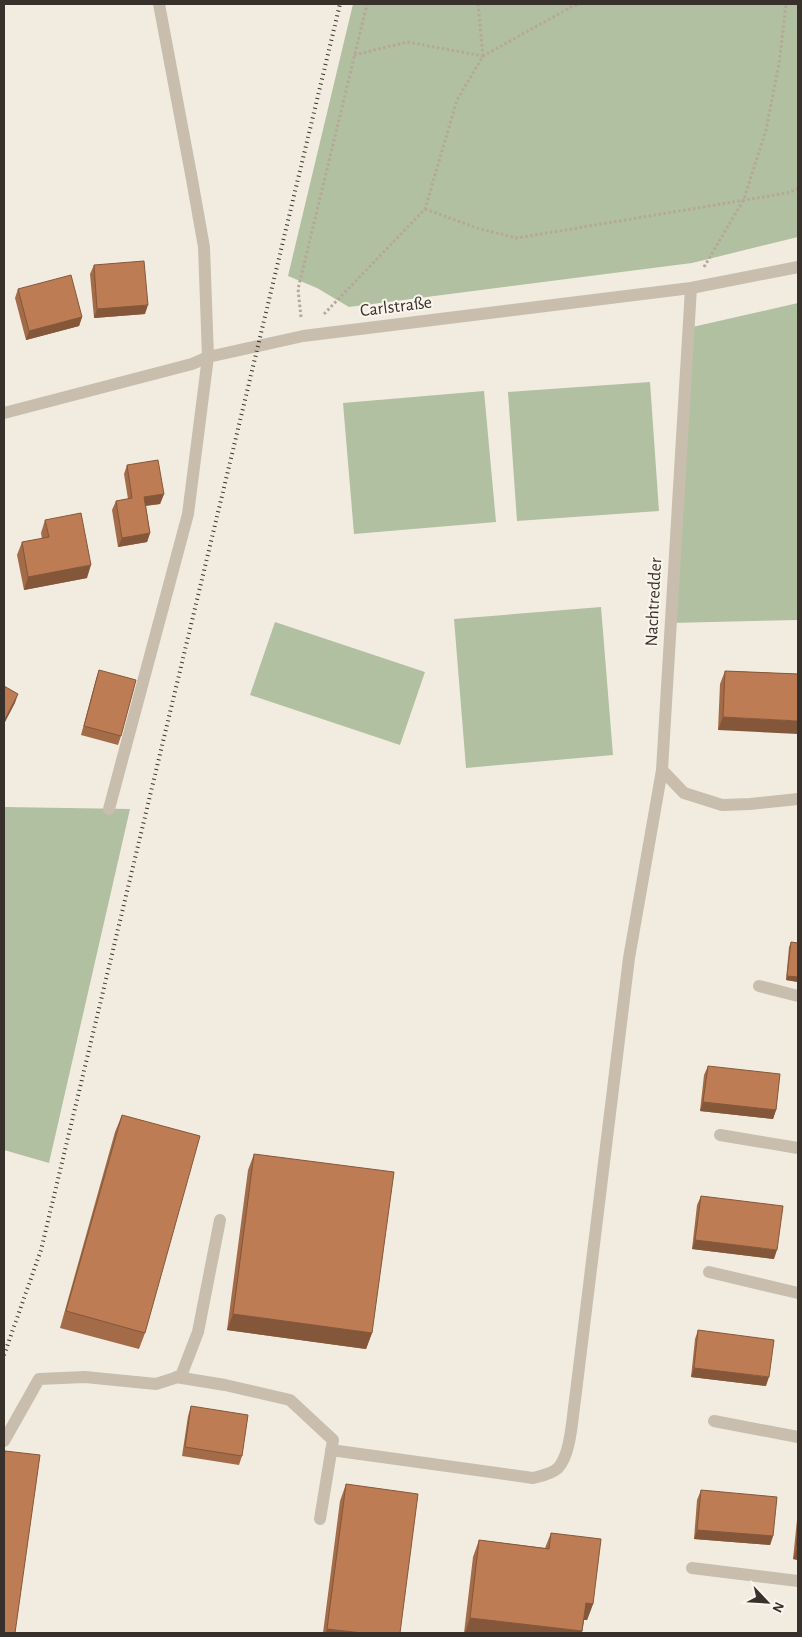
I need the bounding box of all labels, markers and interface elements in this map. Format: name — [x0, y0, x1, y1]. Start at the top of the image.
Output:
street label: Carlstraße — [359, 294, 433, 320]
street label: Nachtredder — [643, 557, 665, 647]
north arrow — [742, 1577, 792, 1627]
text: N — [769, 1600, 786, 1614]

